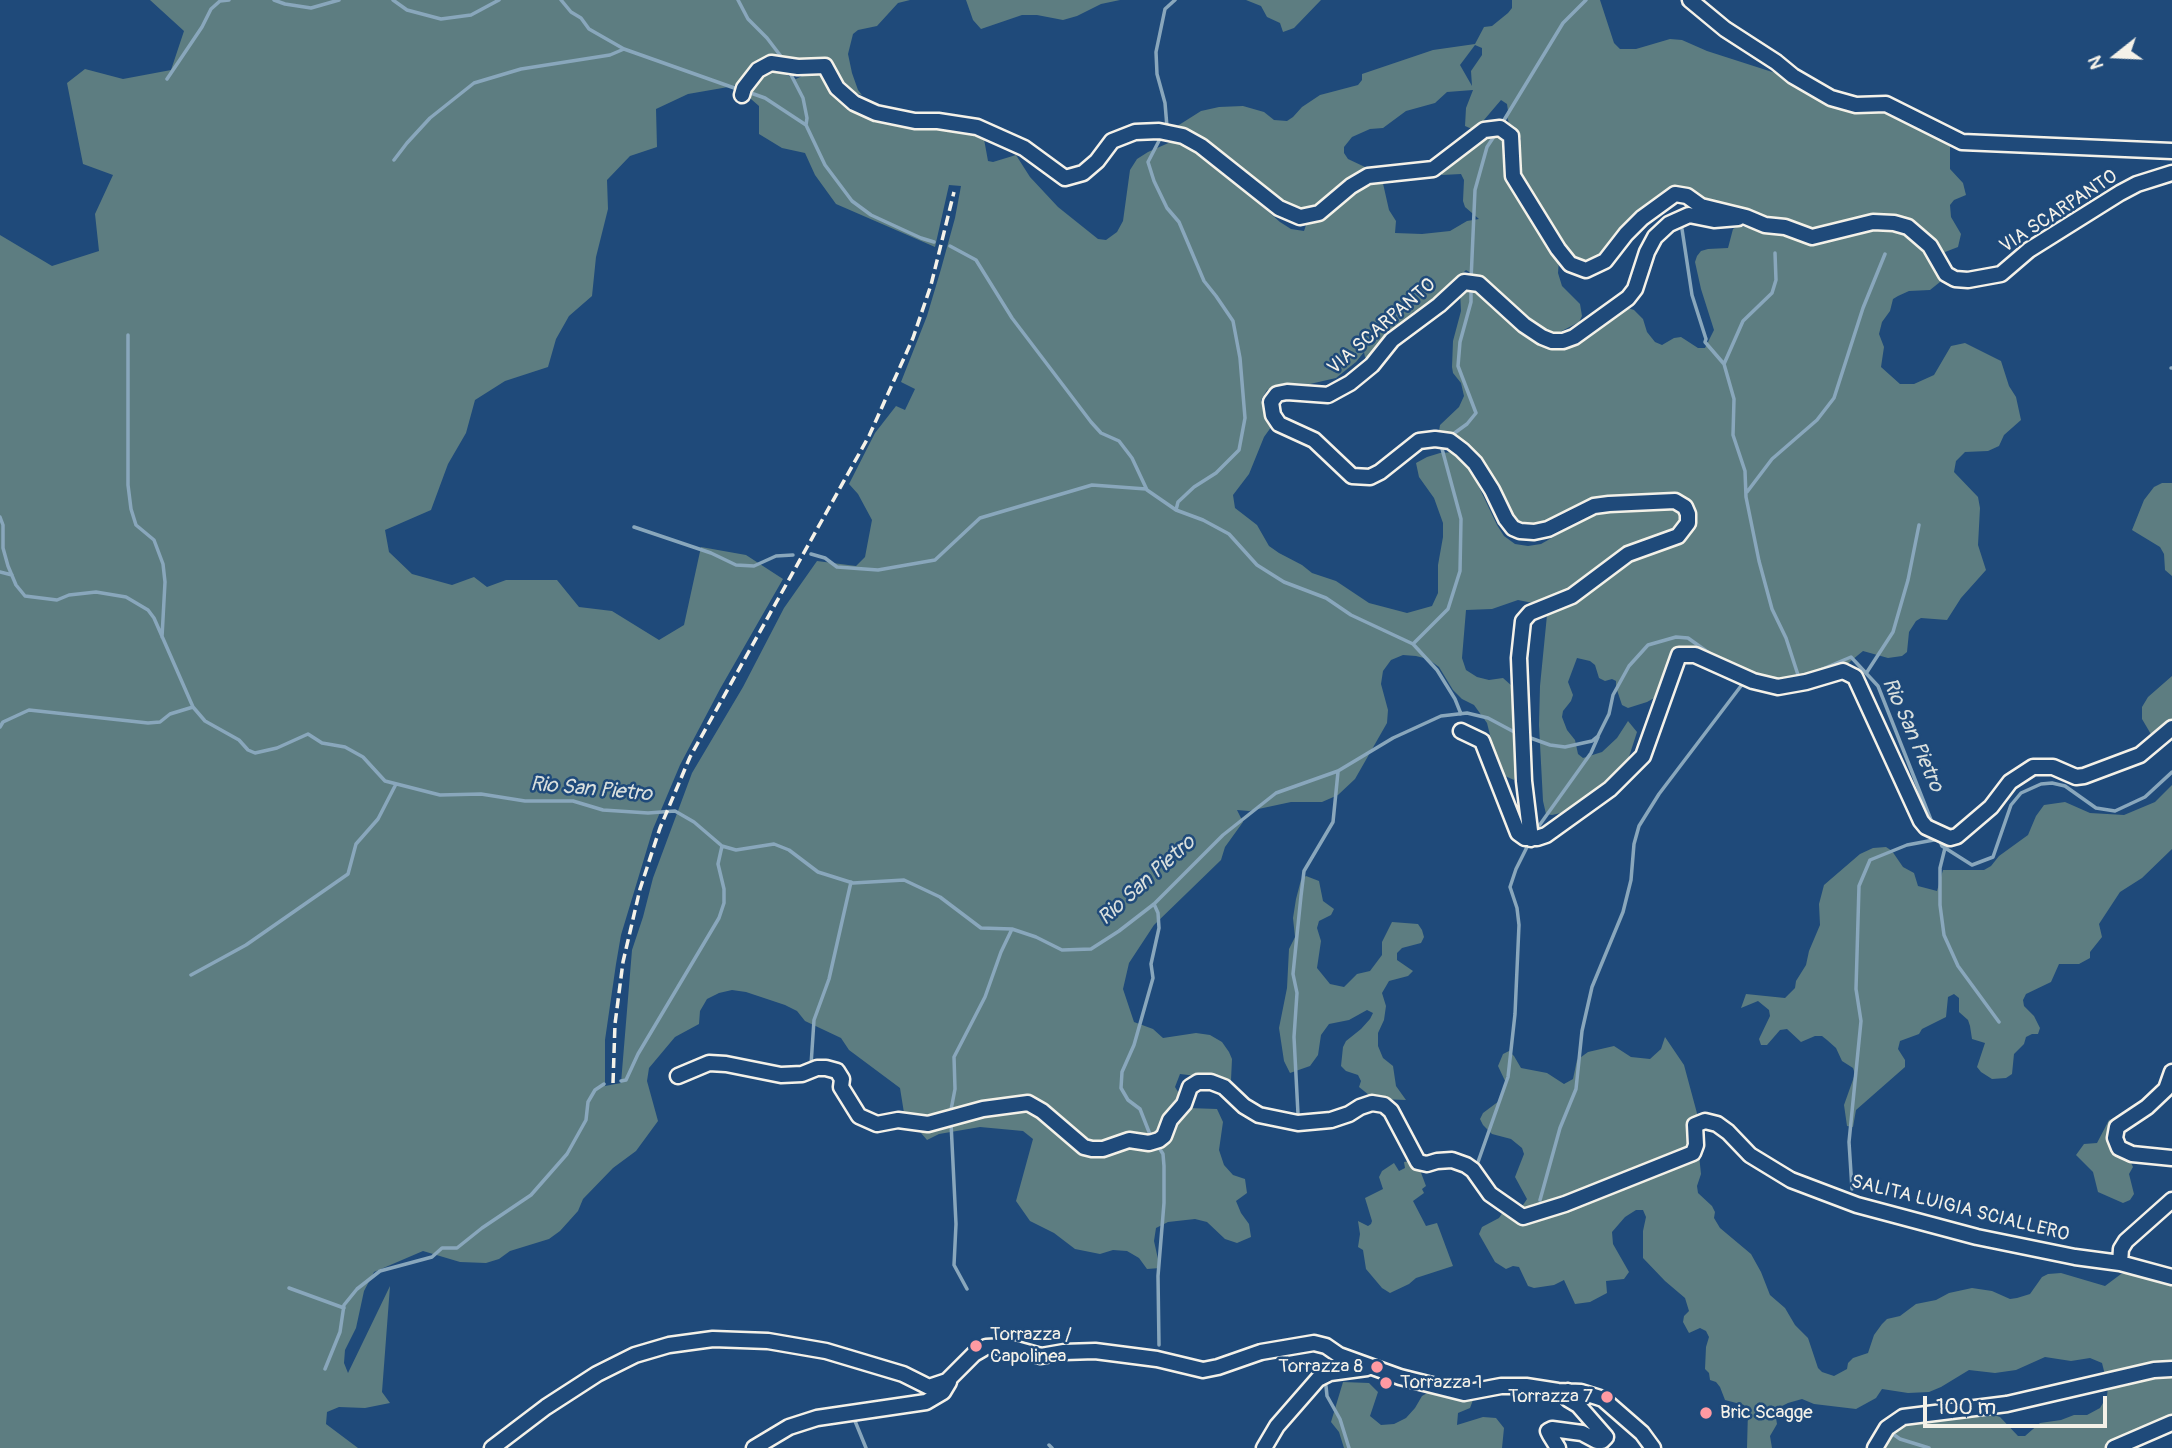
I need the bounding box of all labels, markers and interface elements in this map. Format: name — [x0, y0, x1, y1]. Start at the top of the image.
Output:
north arrow — [2081, 21, 2151, 91]
text: N — [2083, 53, 2109, 72]
street label: VIA SCARPANTO — [1996, 166, 2122, 258]
street label: VIA SCARPANTO — [1323, 274, 1441, 380]
water label: Rio San Pietro — [1876, 674, 1948, 796]
water label: Rio San Pietro — [529, 772, 653, 808]
water label: Rio San Pietro — [1093, 831, 1201, 931]
street label: SALITA LUIGIA SCIALLERO — [1849, 1171, 2071, 1247]
place label: Torrazza / Capolinea — [990, 1324, 1072, 1368]
marker: Torrazza / Capolinea — [968, 1338, 984, 1354]
place label: Torrazza 8 — [1278, 1356, 1363, 1378]
marker: Torrazza 8 — [1369, 1359, 1385, 1375]
place label: Torrazza 1 — [1400, 1372, 1482, 1394]
marker: Torrazza 1 — [1378, 1375, 1394, 1391]
scale bar — [1927, 1382, 2111, 1426]
place label: Torrazza 7 — [1508, 1386, 1593, 1408]
marker: Torrazza 7 — [1599, 1389, 1615, 1405]
text: 100 m — [1936, 1394, 1996, 1421]
place label: Bric Scagge — [1720, 1402, 1813, 1424]
marker: Bric Scagge — [1698, 1405, 1714, 1421]

